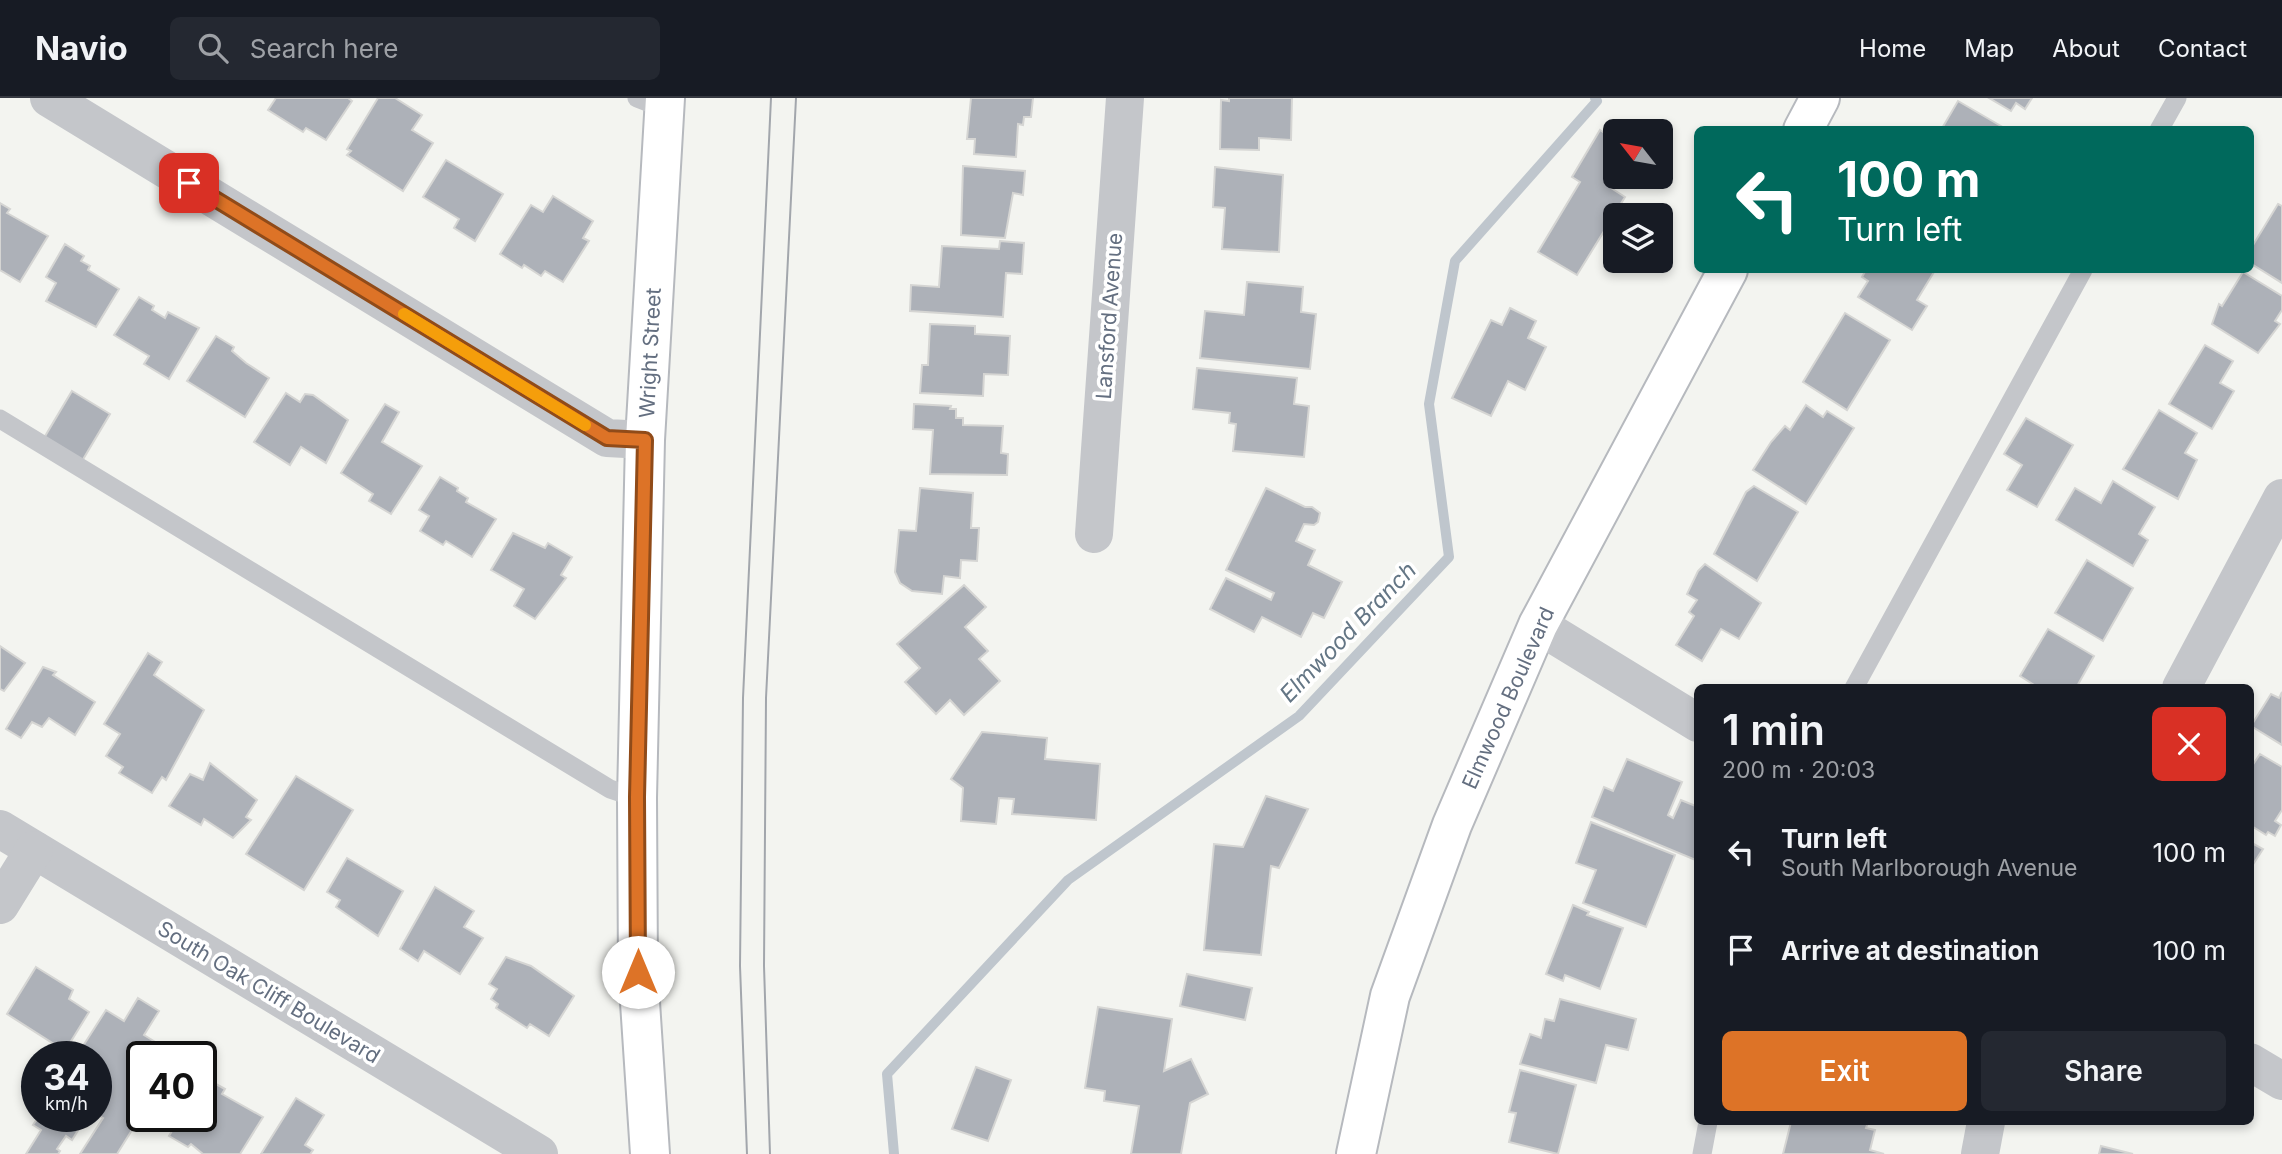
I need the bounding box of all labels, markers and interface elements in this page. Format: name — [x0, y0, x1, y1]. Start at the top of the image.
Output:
search box — [170, 17, 660, 80]
text: Navio — [35, 28, 128, 68]
icon: search — [194, 29, 232, 67]
text: Search here — [250, 33, 398, 64]
text: Home — [1859, 34, 1926, 63]
text: Map — [1964, 34, 2014, 63]
text: About — [2052, 34, 2120, 63]
text: Contact — [2158, 34, 2247, 63]
north arrow — [1603, 119, 1673, 189]
map controls — [1603, 119, 1673, 273]
text: 100 m — [1837, 150, 1981, 209]
pin — [159, 153, 219, 213]
icon: left — [1722, 154, 1813, 245]
icon: arrive — [170, 164, 208, 202]
button: layers — [1603, 203, 1673, 273]
text: Turn left — [1837, 210, 1962, 249]
street label: Lansford Avenue — [1091, 232, 1127, 400]
street label: Wright Street — [634, 287, 666, 419]
water label: Elmwood Branch — [1274, 556, 1422, 708]
street label: Elmwood Boulevard — [1457, 603, 1559, 793]
text: 1 min — [1722, 704, 1825, 755]
button: close — [2152, 707, 2226, 781]
text: 200 m · 20:03 — [1722, 756, 1875, 784]
text: Turn left — [1781, 823, 1887, 854]
icon: left — [1722, 833, 1760, 871]
text: 100 m — [2153, 837, 2226, 868]
text: South Marlborough Avenue — [1781, 854, 2078, 882]
street label: South Oak Cliff Boulevard — [153, 916, 385, 1068]
icon: arrive — [1722, 931, 1760, 969]
position arrow — [601, 935, 675, 1009]
text: Arrive at destination — [1781, 935, 2040, 966]
text: 100 m — [2153, 935, 2226, 966]
button: Exit — [1722, 1031, 1967, 1111]
button: Share — [1981, 1031, 2226, 1111]
speed limit sign: 40 — [126, 1041, 217, 1132]
text: 34 — [43, 1056, 90, 1098]
text: km/h — [45, 1093, 88, 1114]

